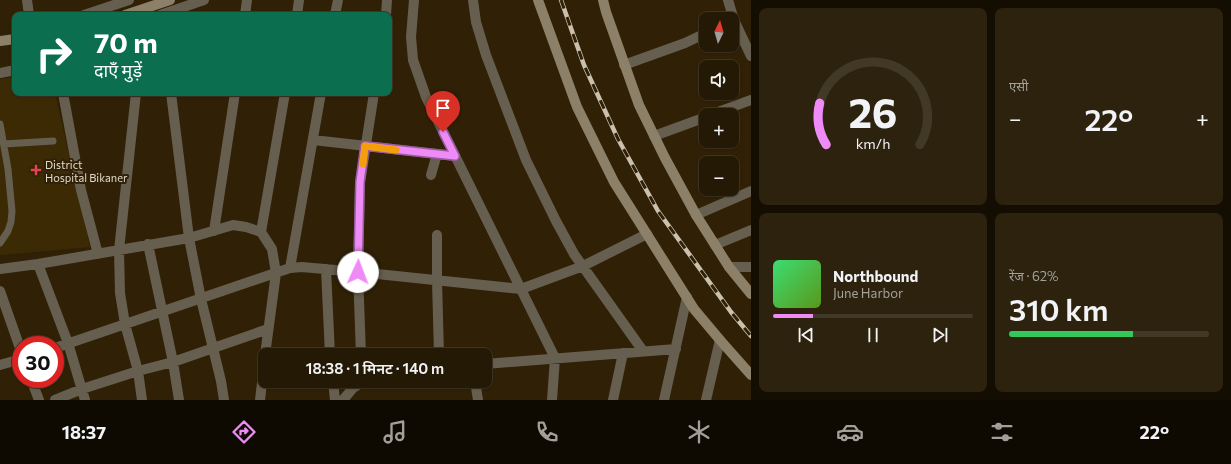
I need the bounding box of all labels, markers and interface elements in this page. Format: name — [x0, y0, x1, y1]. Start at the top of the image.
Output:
north arrow — [699, 12, 739, 52]
map controls — [699, 12, 739, 196]
text: 70 m — [94, 25, 158, 59]
icon: right — [28, 28, 80, 80]
text: दाएँ मुड़ें — [94, 59, 142, 81]
button: sound — [699, 60, 739, 100]
text: एसी — [1009, 78, 1028, 94]
text: 26 — [848, 85, 898, 136]
pin — [426, 91, 460, 132]
icon: arrive — [432, 97, 454, 119]
text: 22° — [1084, 100, 1133, 137]
text: − — [1009, 105, 1022, 132]
text: + — [1196, 105, 1209, 132]
button: + — [699, 108, 739, 148]
text: km/h — [856, 133, 890, 151]
button: − — [699, 156, 739, 196]
place label: District Hospital Bikaner — [45, 158, 128, 184]
marker: District Hospital Bikaner — [30, 164, 42, 176]
position arrow — [337, 251, 379, 293]
text: Northbound — [833, 267, 918, 285]
text: रेंज · 62% — [1009, 268, 1059, 284]
text: June Harbor — [833, 285, 903, 301]
text: 310 km — [1009, 290, 1108, 327]
icon: previous — [795, 324, 817, 346]
icon: pause — [862, 324, 884, 346]
icon: next — [929, 324, 951, 346]
speed limit sign: 30 — [12, 336, 64, 388]
text: 18:38 · 1 मिनट · 140 m — [306, 359, 444, 377]
icon: directions — [230, 418, 258, 446]
icon: music — [381, 418, 409, 446]
icon: phone — [533, 418, 561, 446]
icon: climate — [685, 418, 713, 446]
icon: car — [836, 418, 864, 446]
icon: filters — [988, 418, 1016, 446]
text: 18:37 — [62, 421, 106, 443]
text: 22° — [1139, 421, 1169, 443]

